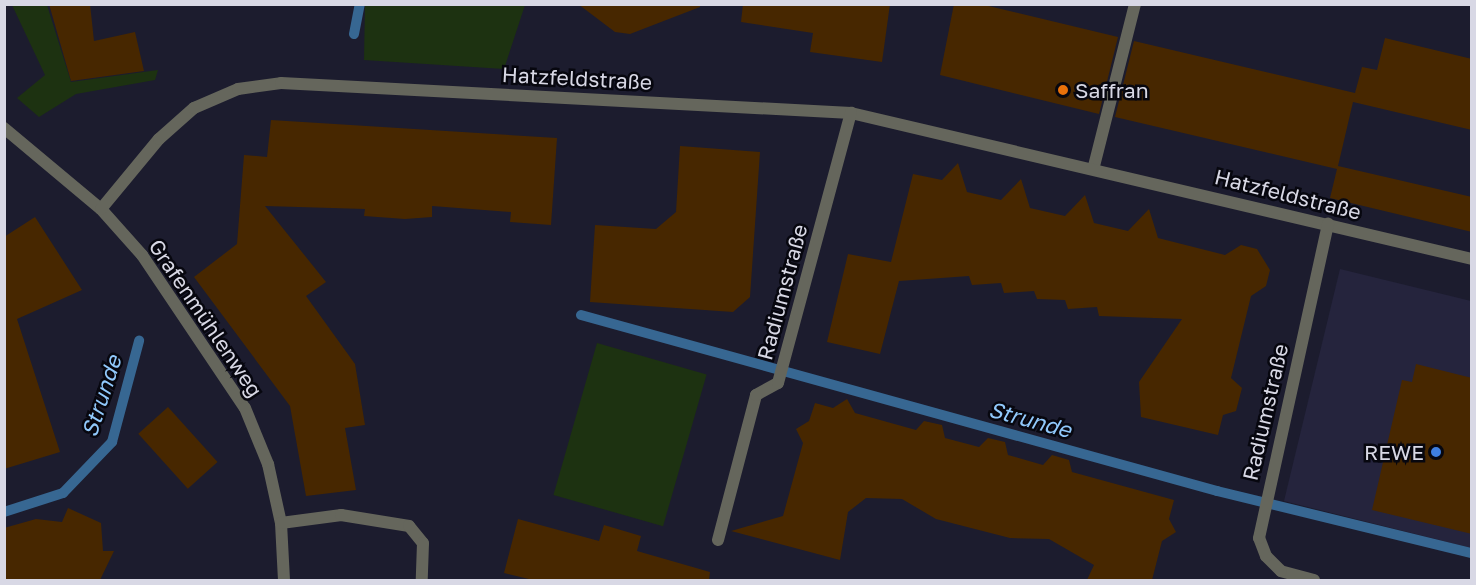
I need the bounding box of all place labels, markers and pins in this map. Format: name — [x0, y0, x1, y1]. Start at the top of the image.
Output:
place label: Saffran — [1075, 77, 1149, 103]
marker: Saffran — [1056, 83, 1070, 97]
place label: REWE — [1364, 439, 1424, 465]
marker: REWE — [1429, 445, 1443, 459]

